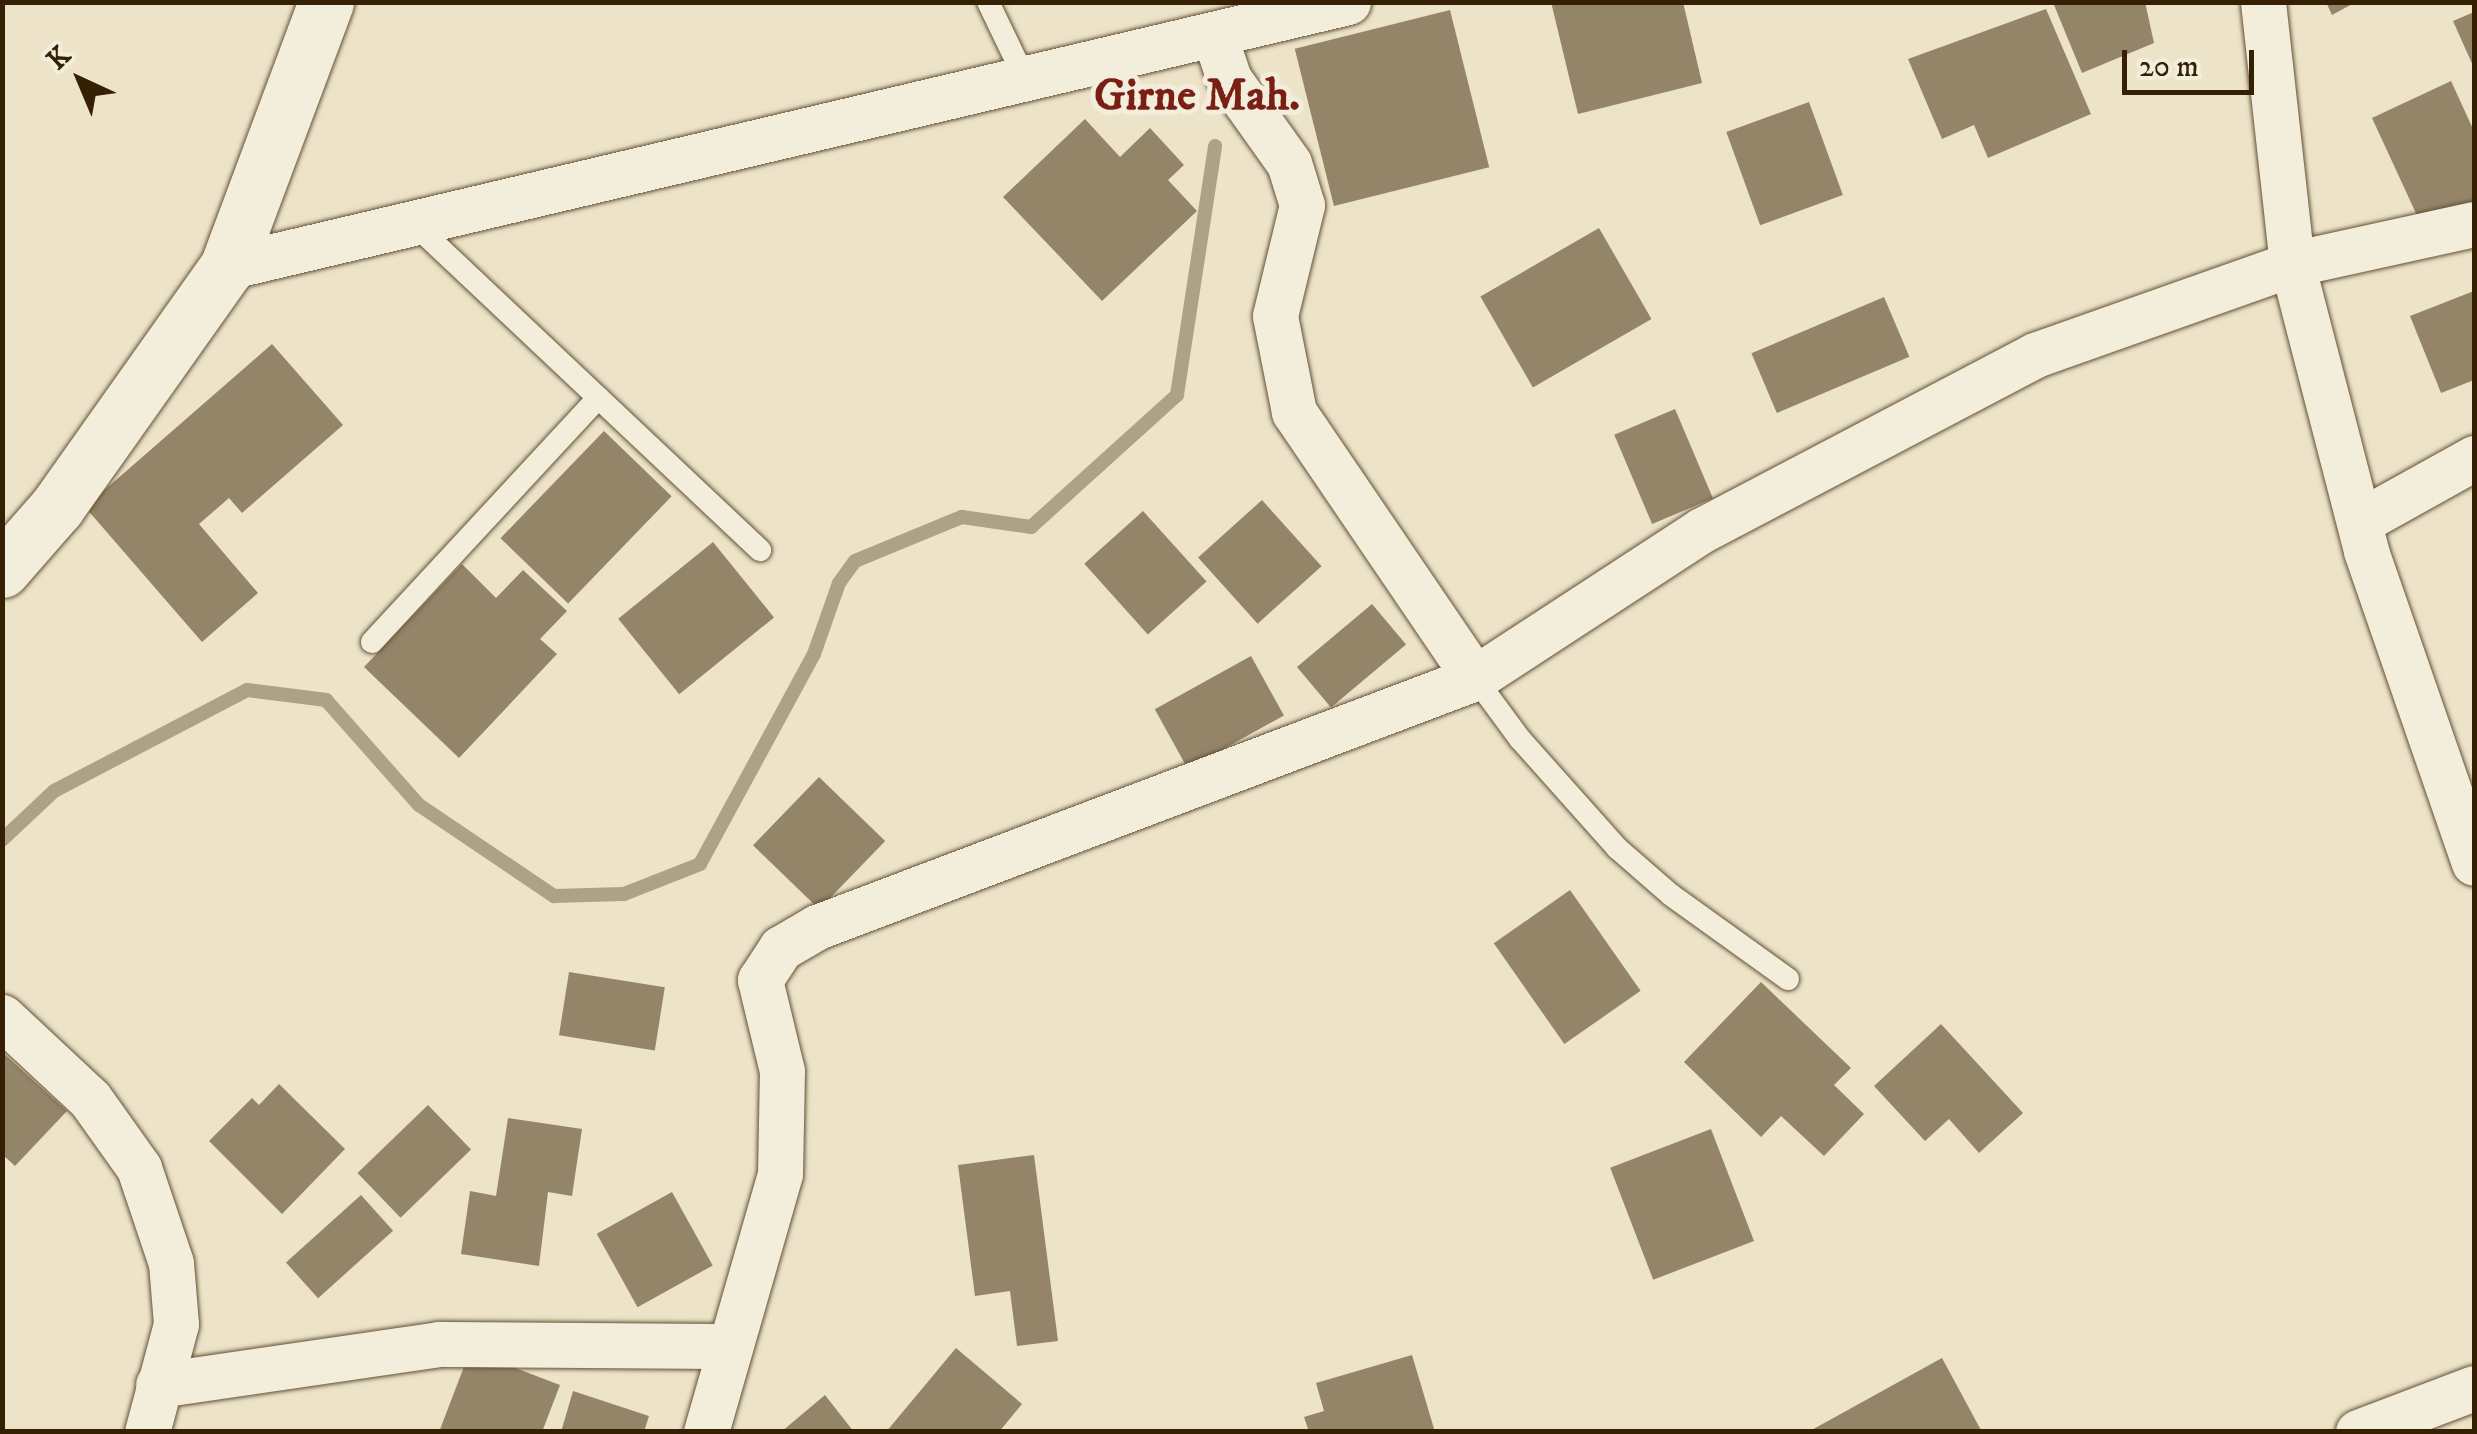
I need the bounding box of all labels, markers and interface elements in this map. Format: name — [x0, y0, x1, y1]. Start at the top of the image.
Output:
north arrow — [30, 30, 130, 130]
scale bar — [2127, 30, 2260, 92]
text: K — [40, 39, 78, 77]
text: 20 m — [2139, 49, 2199, 86]
district label: Girne Mah. — [1094, 70, 1300, 124]

